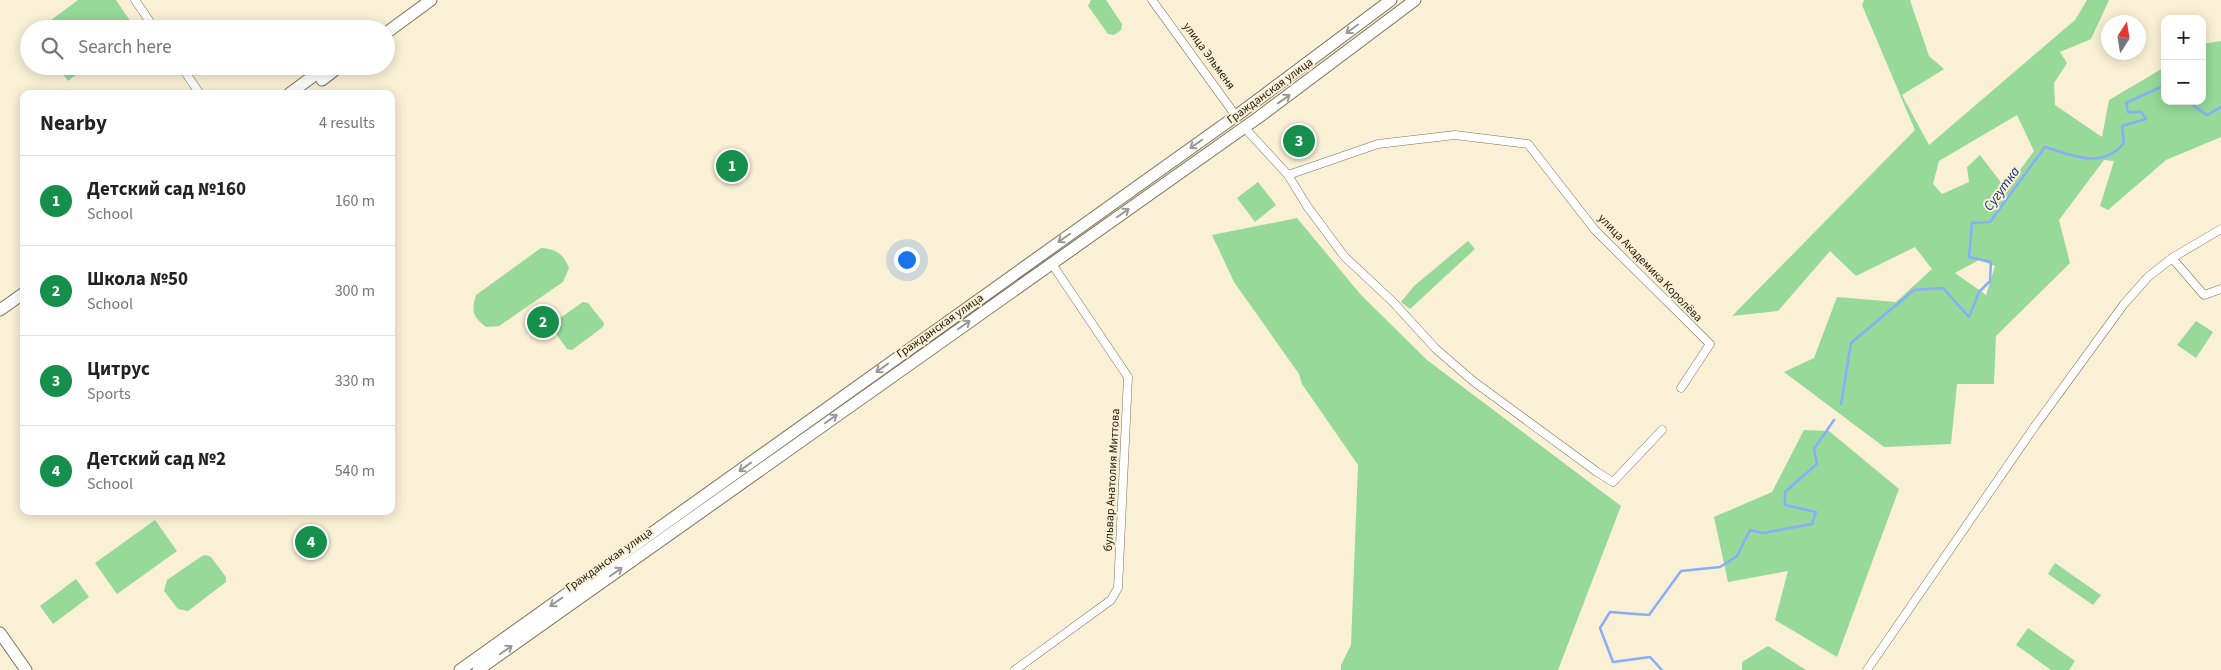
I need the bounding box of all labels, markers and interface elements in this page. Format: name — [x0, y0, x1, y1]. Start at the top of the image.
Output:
north arrow — [2101, 15, 2146, 60]
map controls — [2161, 15, 2206, 105]
button: + — [2161, 15, 2206, 60]
street label: улица Эльменя — [1179, 19, 1239, 93]
search box — [20, 20, 395, 75]
one-way arrow — [1346, 24, 1359, 35]
icon: search — [38, 34, 66, 62]
text: Search here — [78, 34, 172, 61]
street label: Гражданская улица — [1223, 54, 1317, 128]
button: − — [2161, 60, 2206, 105]
one-way arrow — [1277, 94, 1291, 104]
text: Nearby — [40, 108, 107, 138]
text: 4 results — [319, 112, 375, 134]
pin: 3 — [1283, 122, 1315, 160]
one-way arrow — [1189, 139, 1203, 149]
pin: 1 — [716, 147, 748, 185]
water label: Сугутка — [1979, 162, 2025, 215]
text: Детский сад №160 — [87, 176, 246, 203]
text: 1 — [52, 190, 60, 212]
text: 160 m — [335, 190, 375, 212]
text: School — [87, 203, 133, 225]
one-way arrow — [1116, 208, 1130, 218]
street label: улица Академика Королёва — [1594, 210, 1706, 326]
one-way arrow — [1057, 233, 1071, 243]
your location — [894, 247, 920, 273]
text: Школа №50 — [87, 266, 188, 293]
text: 2 — [52, 280, 60, 302]
text: 300 m — [335, 280, 375, 302]
street label: Гражданская улица — [893, 290, 987, 362]
text: School — [87, 293, 133, 315]
pin: 2 — [527, 303, 559, 341]
one-way arrow — [957, 320, 971, 330]
text: Цитрус — [87, 356, 150, 383]
one-way arrow — [876, 363, 889, 374]
text: 3 — [52, 370, 60, 392]
text: 330 m — [335, 370, 375, 392]
text: Sports — [87, 383, 131, 405]
street label: бульвар Анатолия Миттова — [1100, 408, 1124, 552]
one-way arrow — [824, 414, 838, 424]
text: Детский сад №2 — [87, 446, 226, 473]
text: 4 — [52, 460, 60, 482]
text: 540 m — [335, 460, 375, 482]
one-way arrow — [738, 462, 752, 472]
text: School — [87, 473, 133, 495]
pin: 4 — [295, 523, 327, 561]
street label: Гражданская улица — [562, 524, 656, 596]
one-way arrow — [609, 567, 623, 577]
one-way arrow — [549, 597, 563, 607]
one-way arrow — [499, 645, 513, 655]

